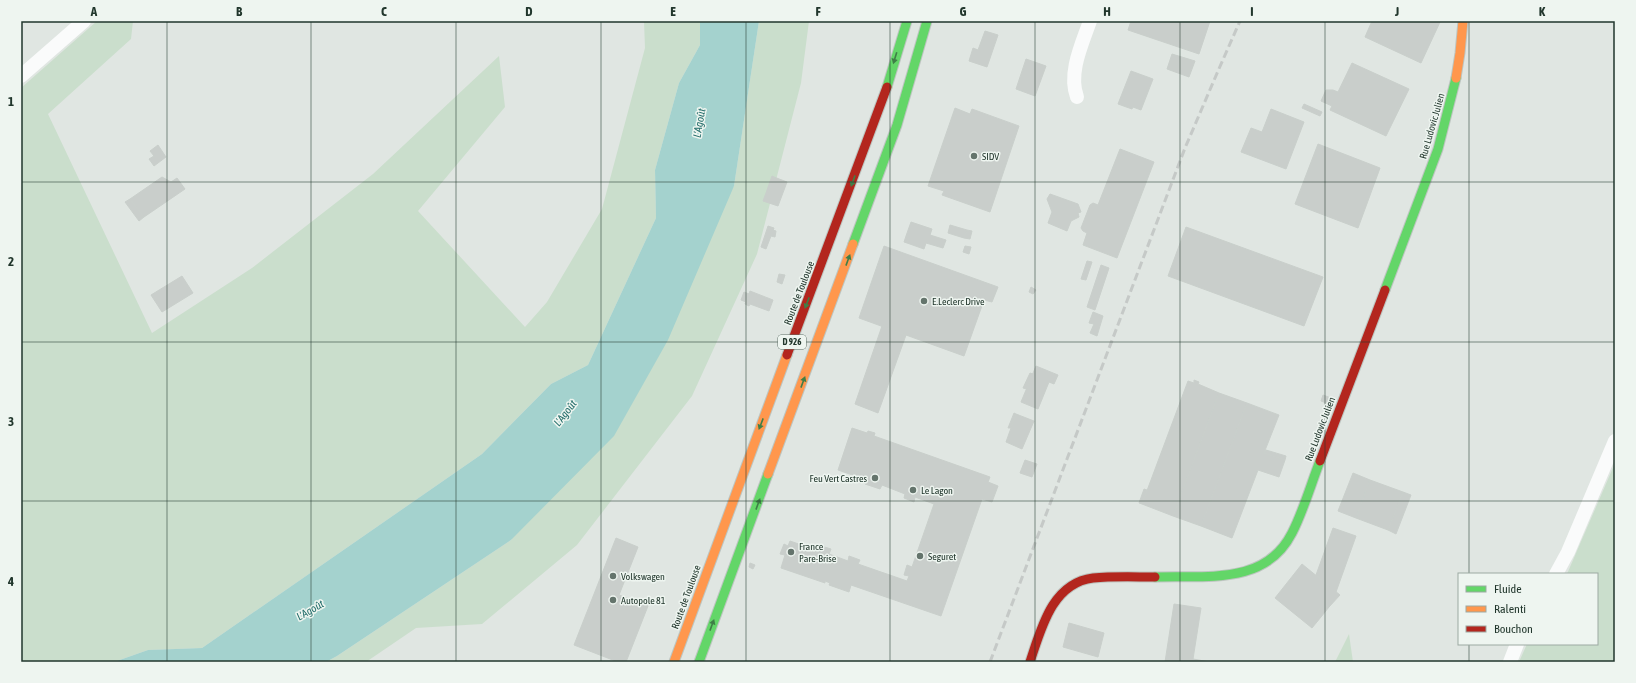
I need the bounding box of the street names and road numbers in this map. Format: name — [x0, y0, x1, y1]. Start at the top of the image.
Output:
street label: Rue Ludovic Julien — [1417, 92, 1447, 160]
street label: Route de Toulouse — [782, 259, 816, 326]
road number: D 926 — [778, 335, 806, 349]
street label: Rue Ludovic Julien — [1303, 395, 1337, 463]
street label: Route de Toulouse — [669, 563, 703, 631]

